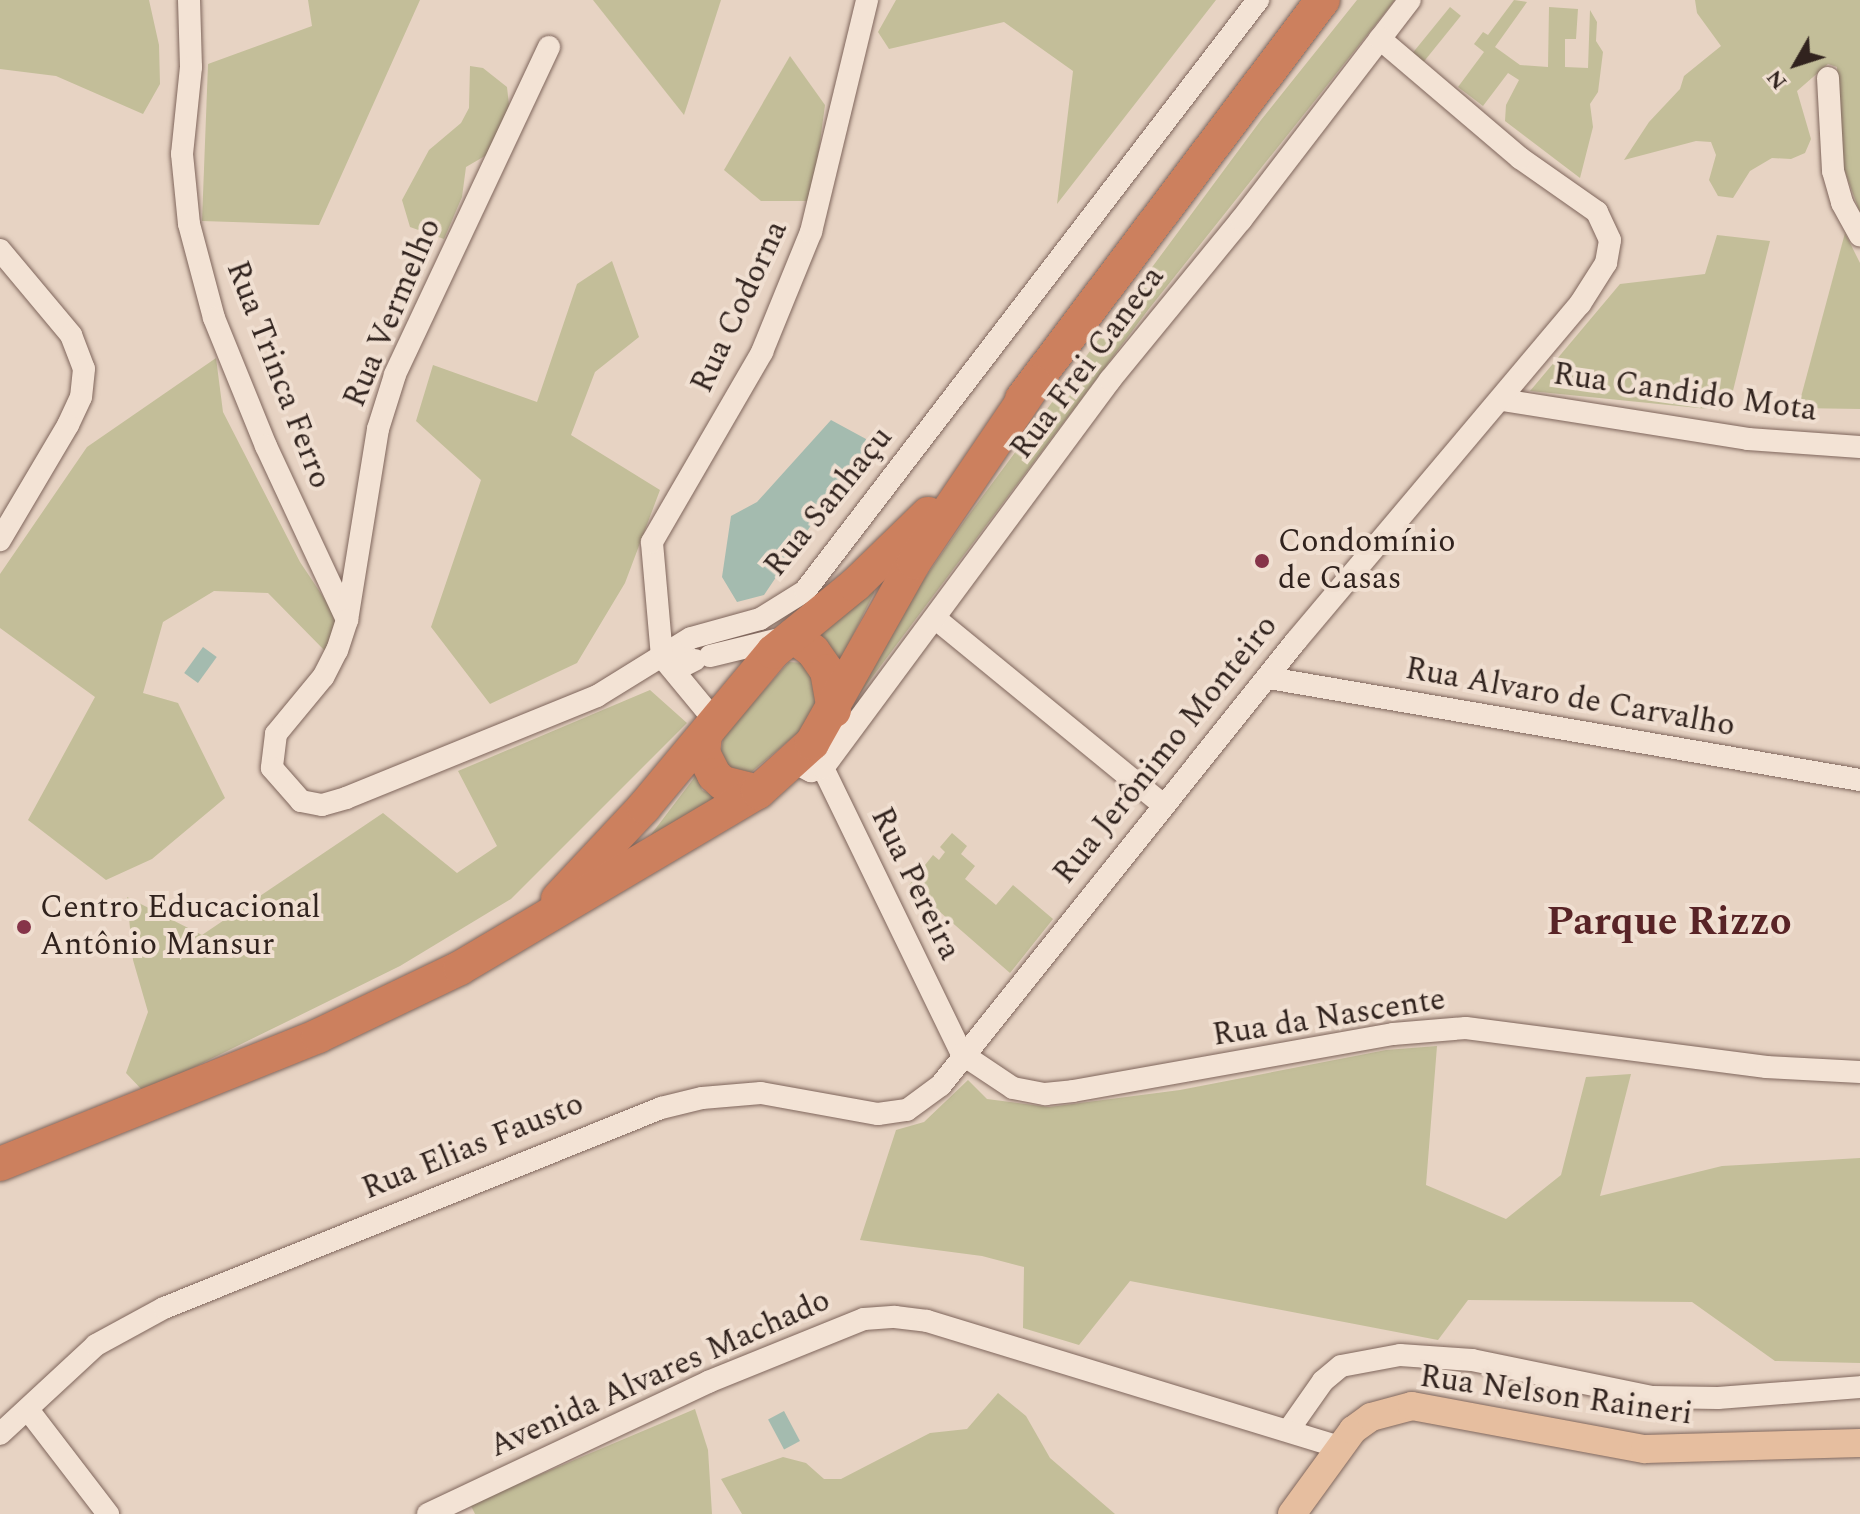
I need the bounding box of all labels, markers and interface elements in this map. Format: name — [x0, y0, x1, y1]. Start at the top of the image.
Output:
north arrow — [1756, 24, 1836, 104]
text: N — [1758, 62, 1795, 97]
street label: Rua Vermelho — [336, 213, 450, 413]
street label: Rua Codorna — [683, 215, 797, 399]
street label: Rua Trinca Ferro — [217, 256, 339, 494]
street label: Rua Frei Caneca — [1003, 259, 1173, 467]
street label: Rua Candido Mota — [1550, 355, 1820, 431]
street label: Rua Sanhaçu — [757, 419, 901, 585]
place label: Condomínio de Casas — [1278, 524, 1455, 599]
marker: Condomínio de Casas — [1253, 552, 1271, 570]
street label: Rua Jerônimo Monteiro — [1046, 608, 1286, 892]
street label: Rua Alvaro de Carvalho — [1402, 650, 1738, 746]
street label: Rua Pereira — [862, 801, 968, 967]
place label: Centro Educacional Antônio Mansur — [40, 890, 321, 965]
district label: Parque Rizzo — [1546, 899, 1792, 947]
marker: Centro Educacional Antônio Mansur — [15, 918, 33, 936]
street label: Rua da Nascente — [1210, 981, 1448, 1055]
street label: Rua Elias Fausto — [357, 1085, 589, 1209]
street label: Avenida Alvares Machado — [484, 1281, 836, 1467]
street label: Rua Nelson Raineri — [1417, 1358, 1695, 1434]

